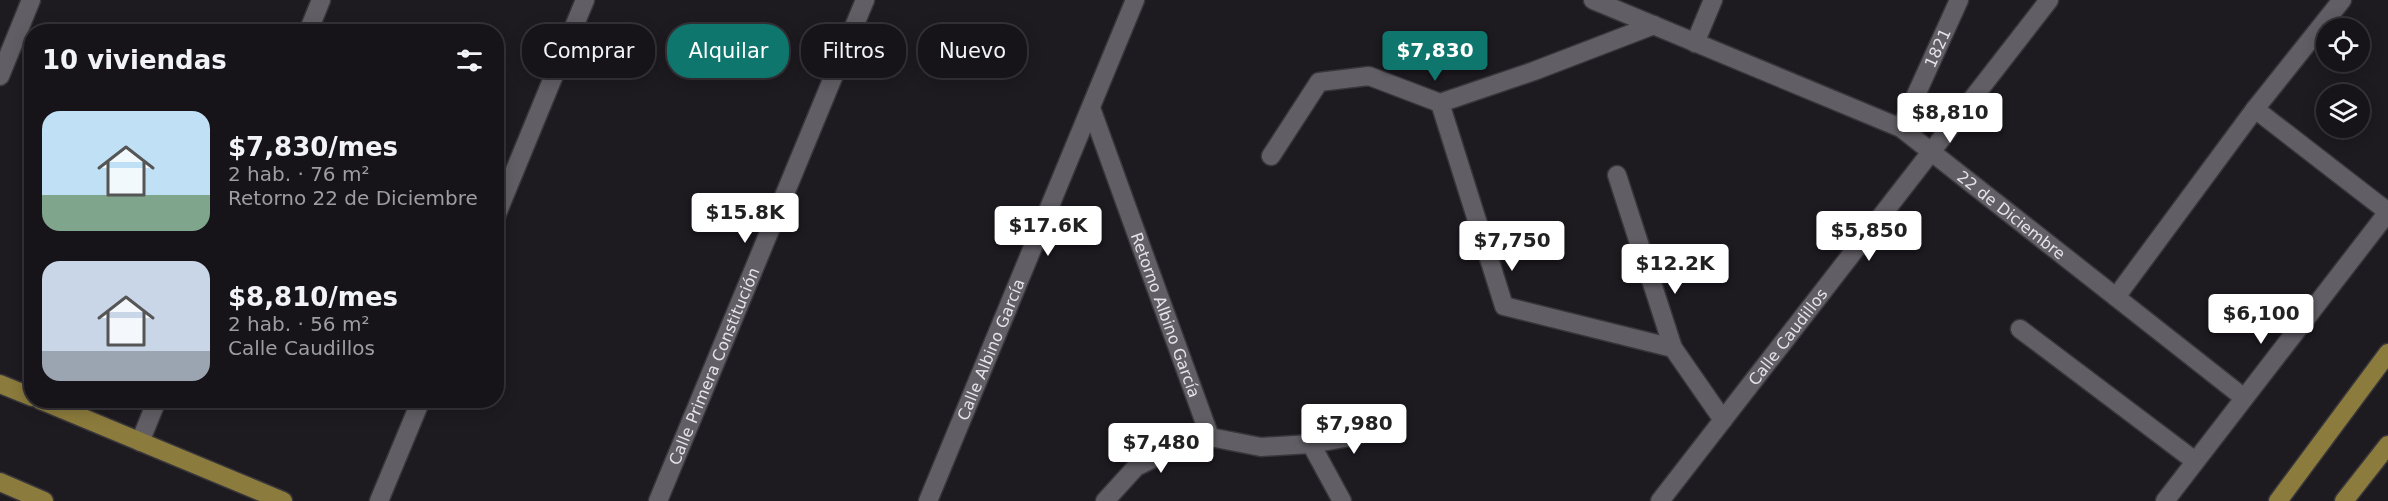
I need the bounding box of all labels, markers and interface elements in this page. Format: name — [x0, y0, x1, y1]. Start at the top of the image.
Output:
map controls — [2316, 18, 2370, 138]
button: locate — [2316, 18, 2370, 72]
chip: Comprar — [522, 24, 655, 78]
chip: Alquilar — [667, 24, 789, 78]
chip: Filtros — [801, 24, 906, 78]
chip: Nuevo — [918, 24, 1027, 78]
street label: 1821 — [1920, 25, 1954, 70]
pin: $7,830 — [1386, 31, 1484, 82]
text: $7,830 — [1396, 38, 1474, 62]
icon: filters — [453, 44, 486, 77]
text: 10 viviendas — [42, 45, 227, 75]
button: layers — [2316, 84, 2370, 138]
pin: $8,810 — [1901, 93, 1999, 144]
text: $8,810 — [1911, 100, 1989, 124]
text: $7,830/mes — [228, 132, 398, 162]
icon: home — [90, 135, 162, 207]
text: 2 hab. · 76 m² — [228, 162, 369, 186]
street label: 22 de Diciembre — [1954, 166, 2069, 263]
text: Retorno 22 de Diciembre — [228, 186, 478, 210]
pin: $15.8K — [696, 193, 794, 244]
text: $15.8K — [706, 200, 784, 224]
pin: $17.6K — [999, 206, 1097, 257]
pin: $5,850 — [1820, 211, 1918, 262]
text: $17.6K — [1009, 213, 1087, 237]
text: $5,850 — [1830, 218, 1908, 242]
pin: $7,750 — [1463, 221, 1561, 272]
text: $7,750 — [1473, 228, 1551, 252]
street label: Retorno Albino García — [1127, 230, 1204, 400]
pin: $12.2K — [1626, 244, 1724, 295]
text: $12.2K — [1636, 251, 1714, 275]
street label: Calle Primera Constitución — [665, 264, 763, 468]
street label: Calle Albino García — [953, 276, 1028, 423]
text: $8,810/mes — [228, 282, 398, 312]
street label: Calle Caudillos — [1744, 284, 1831, 389]
icon: home — [90, 285, 162, 357]
pin: $6,100 — [2212, 294, 2310, 345]
text: $6,100 — [2222, 301, 2300, 325]
text: 2 hab. · 56 m² — [228, 312, 369, 336]
text: Calle Caudillos — [228, 336, 375, 360]
pin: $7,980 — [1305, 404, 1403, 455]
text: $7,980 — [1315, 411, 1393, 435]
pin: $7,480 — [1112, 423, 1210, 474]
text: $7,480 — [1122, 430, 1200, 454]

